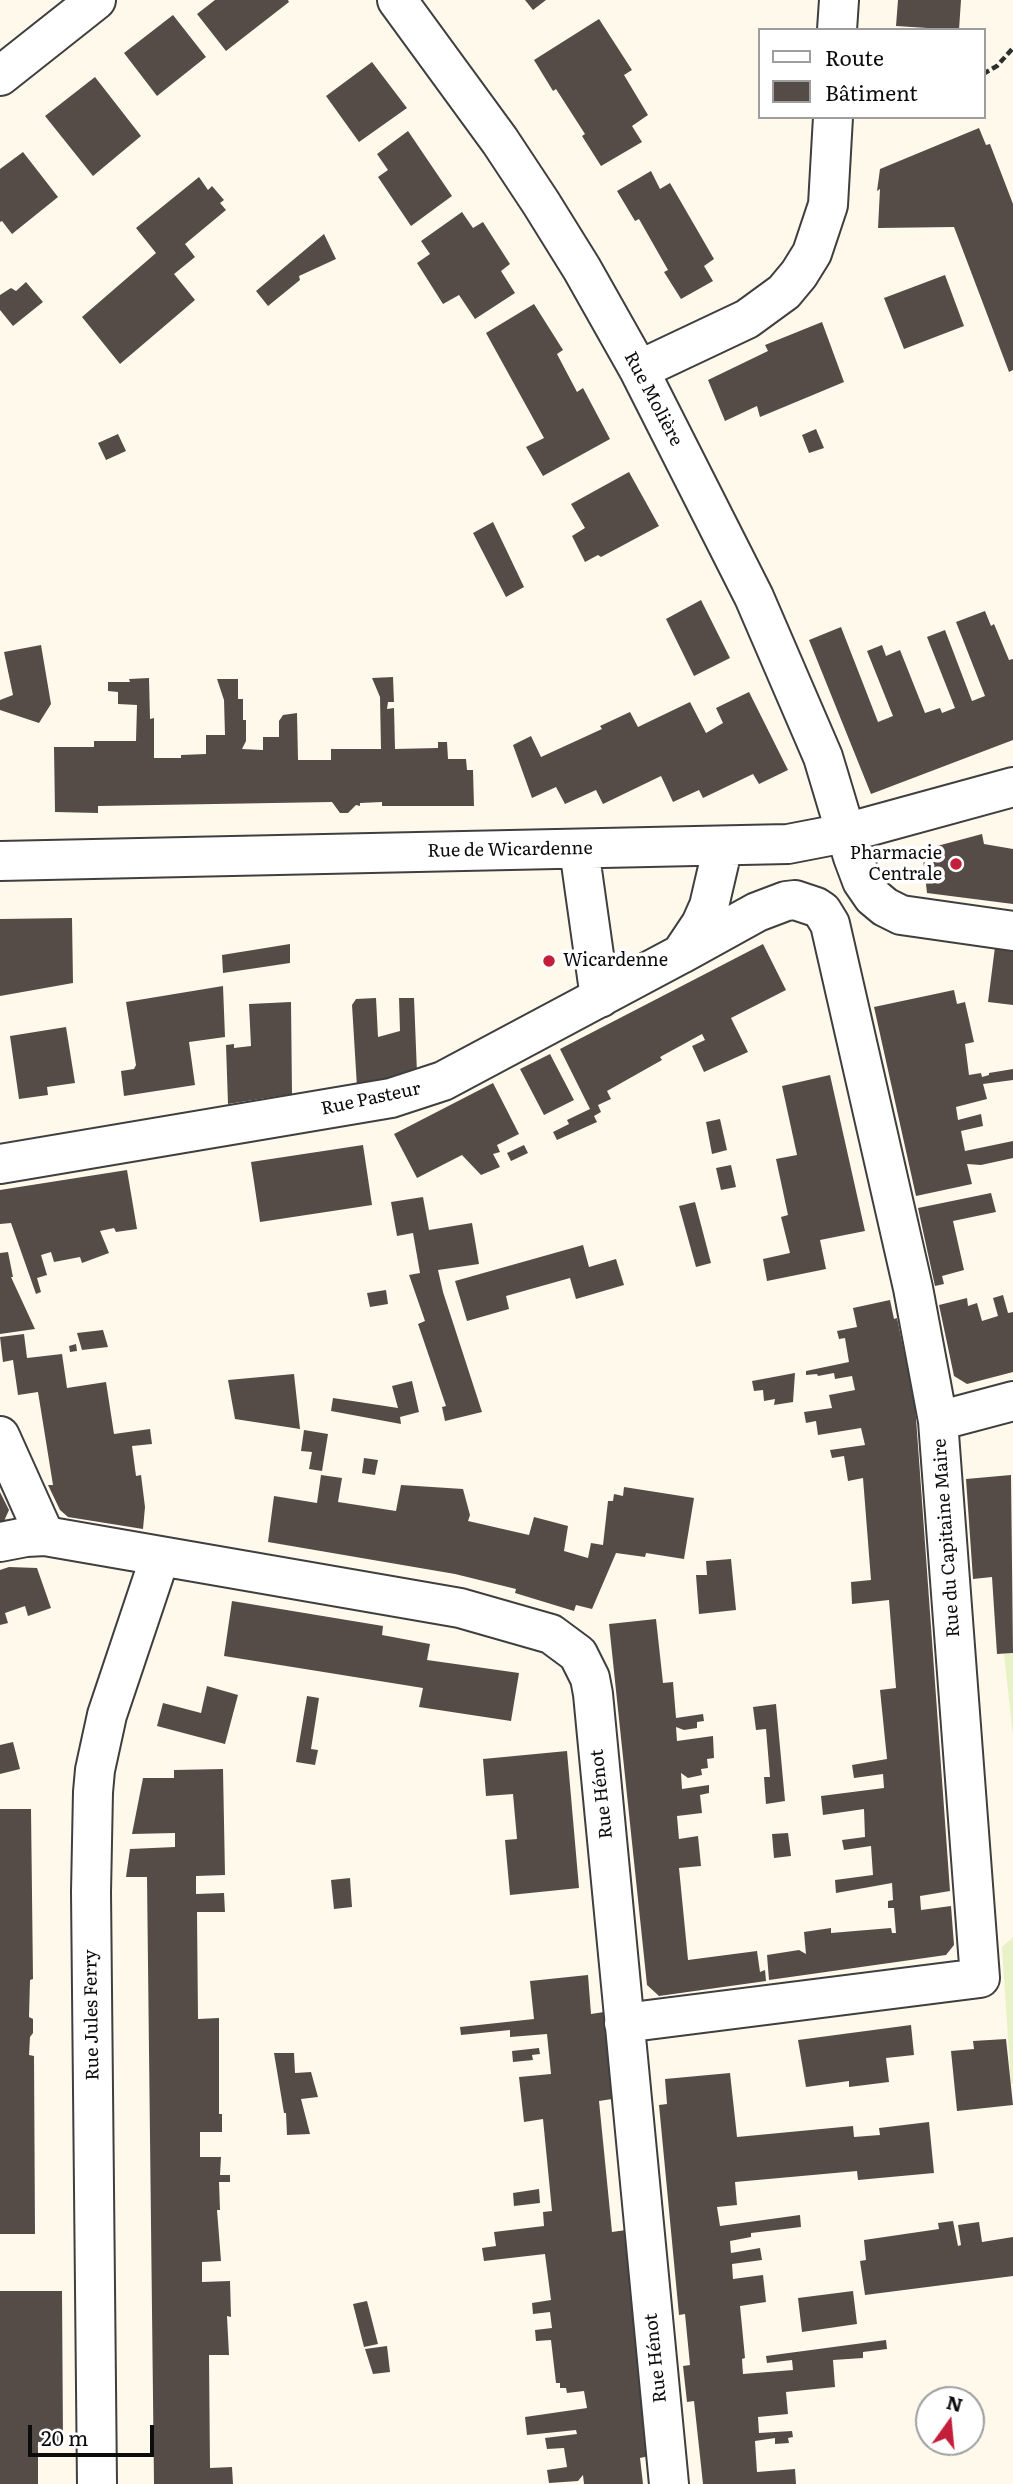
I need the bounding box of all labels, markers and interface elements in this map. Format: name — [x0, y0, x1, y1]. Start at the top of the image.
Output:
legend — [758, 28, 985, 119]
text: Route — [825, 41, 884, 72]
text: Bâtiment — [825, 76, 918, 107]
street label: Rue Molière — [619, 348, 687, 450]
street label: Rue de Wicardenne — [427, 838, 593, 862]
place label: Pharmacie Centrale — [850, 843, 942, 886]
marker: Pharmacie Centrale — [948, 856, 964, 872]
place label: Wicardenne — [563, 950, 668, 972]
marker: Wicardenne — [541, 953, 557, 969]
street label: Rue Pasteur — [319, 1078, 423, 1120]
street label: Rue du Capitaine Maire — [929, 1438, 965, 1638]
street label: Rue Hénot — [587, 1748, 617, 1840]
street label: Rue Jules Ferry — [80, 1949, 104, 2081]
street label: Rue Hénot — [641, 2312, 671, 2404]
north arrow — [915, 2386, 985, 2456]
text: N — [944, 2387, 966, 2418]
scale bar — [32, 2410, 158, 2454]
text: 20 m — [41, 2421, 88, 2452]

